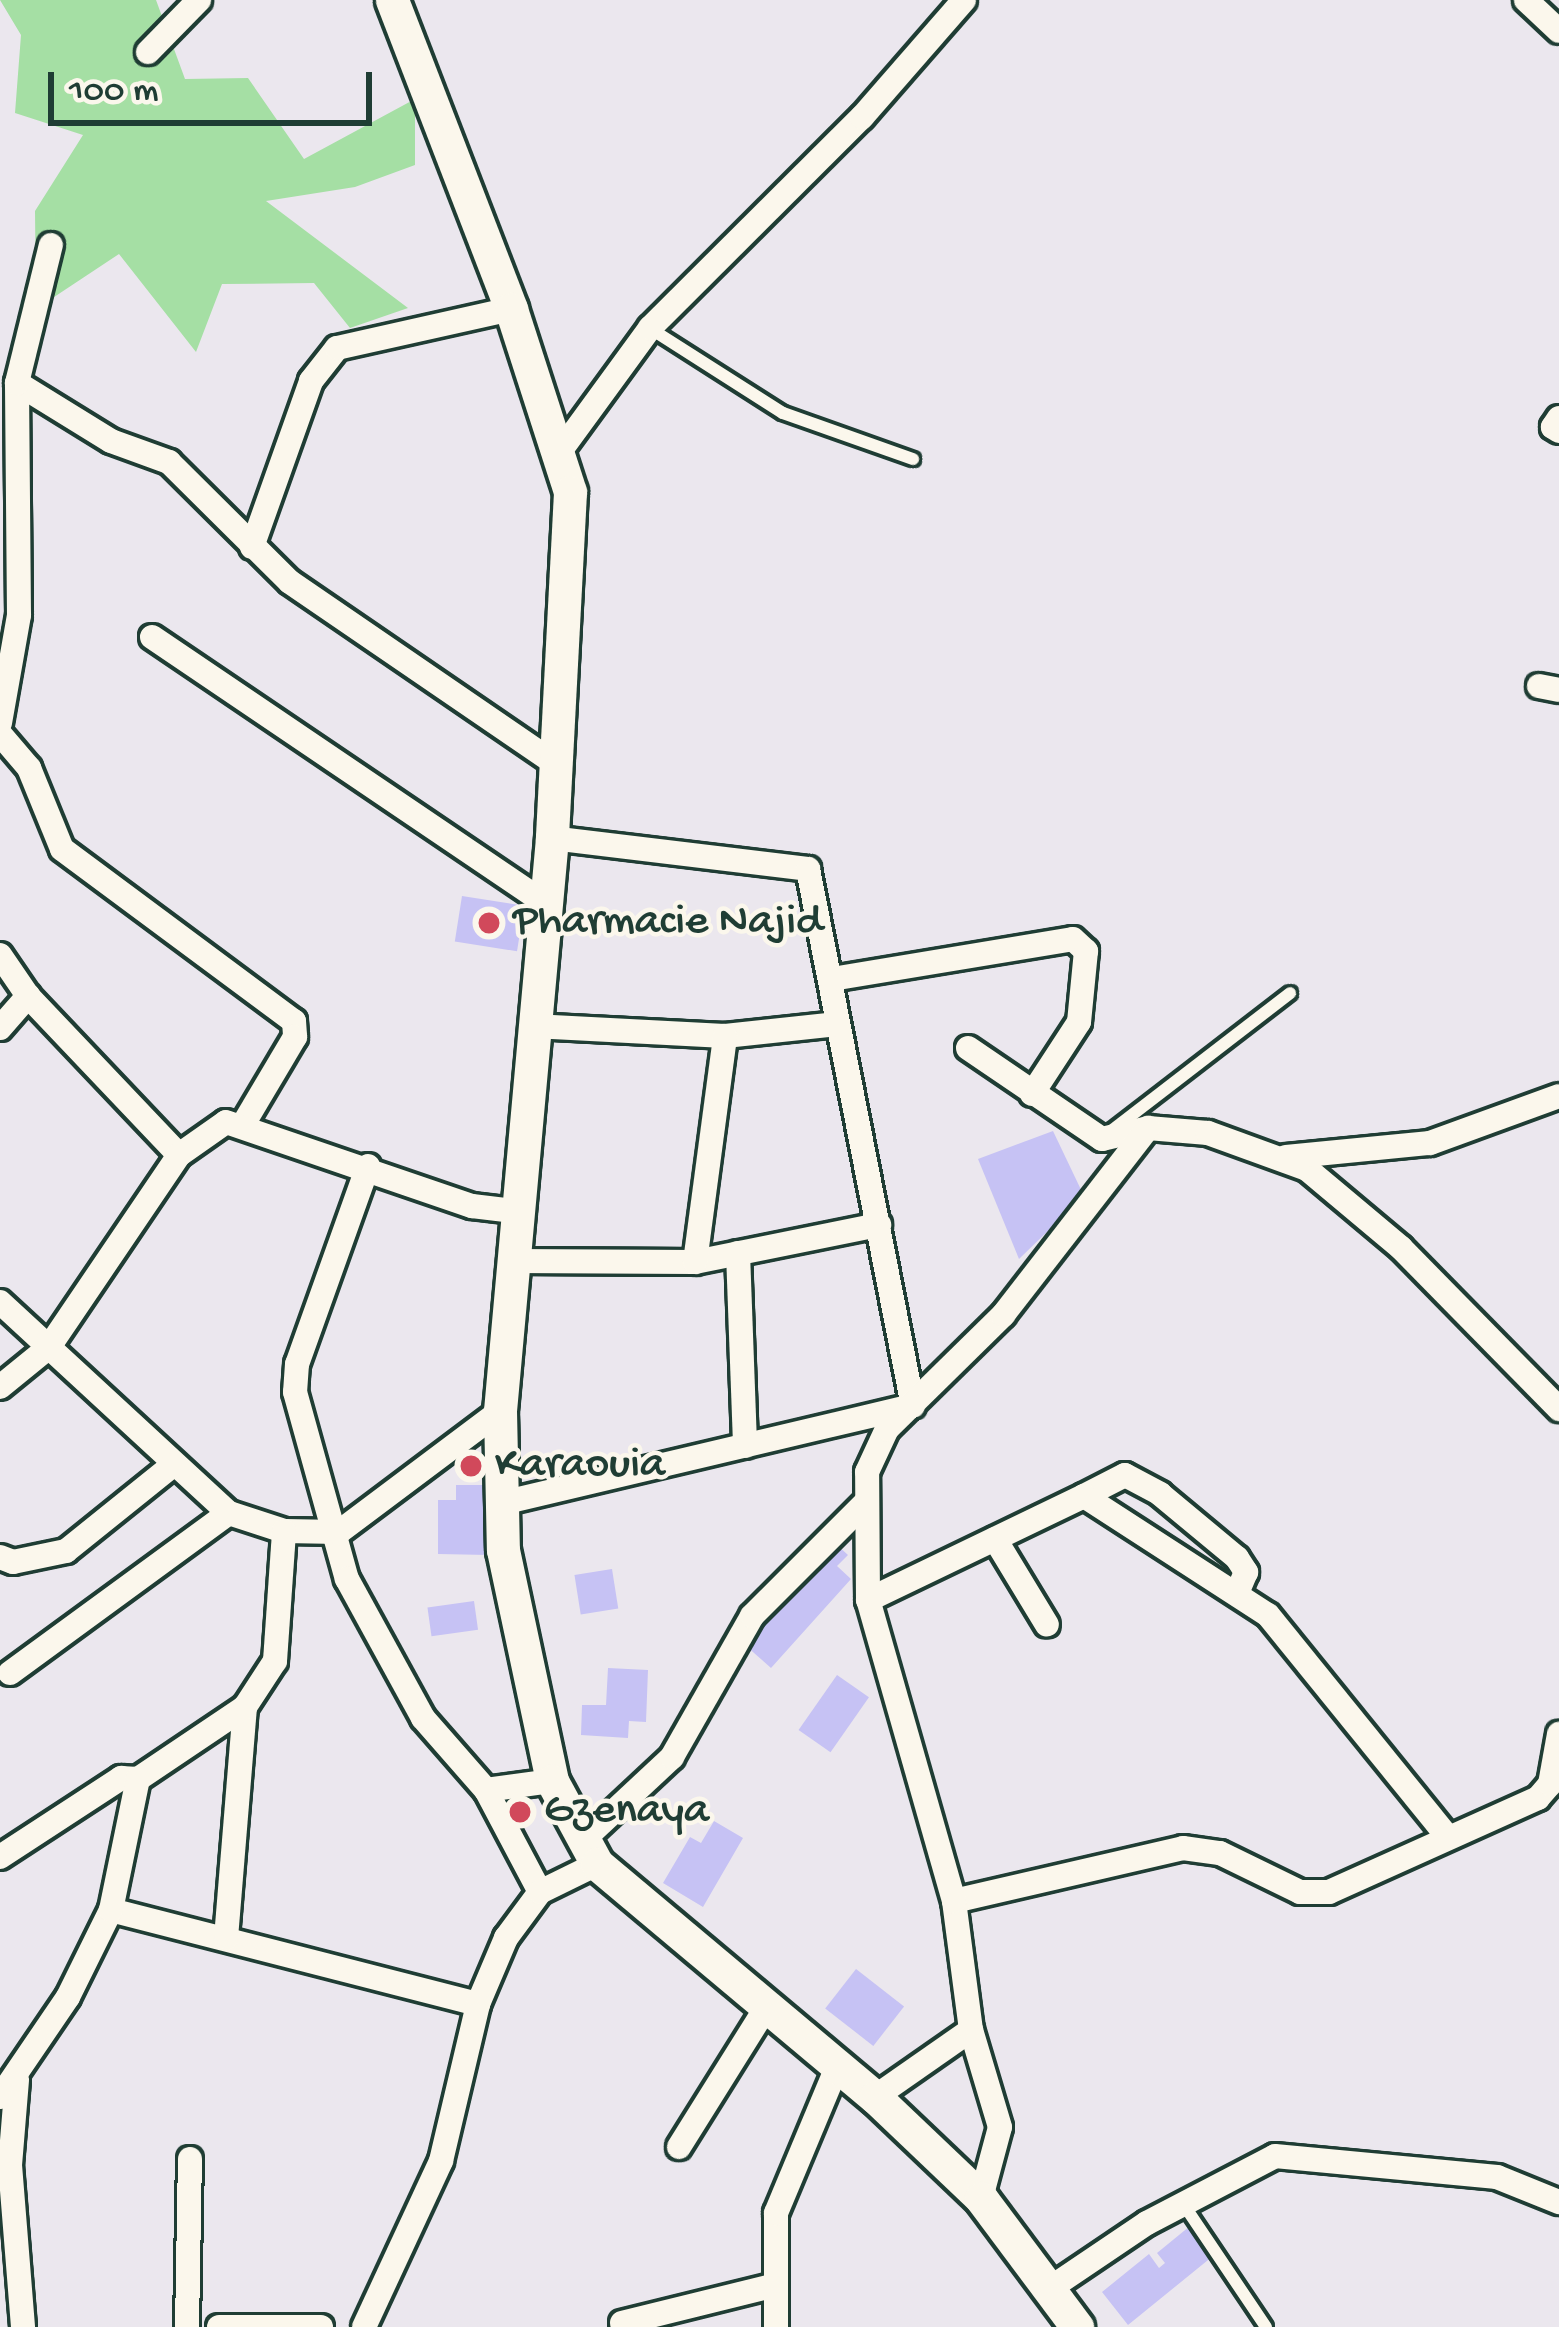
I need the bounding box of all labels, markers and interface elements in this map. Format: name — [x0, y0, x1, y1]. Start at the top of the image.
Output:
scale bar — [54, 48, 378, 122]
text: 100 m — [69, 71, 159, 114]
place label: Pharmacie Najid — [513, 896, 822, 950]
marker: Pharmacie Najid — [476, 910, 502, 936]
place label: Karaouia — [495, 1439, 665, 1493]
marker: Karaouia — [458, 1453, 484, 1479]
place label: Gzenaya — [544, 1785, 709, 1839]
marker: Gzenaya — [507, 1799, 533, 1825]

